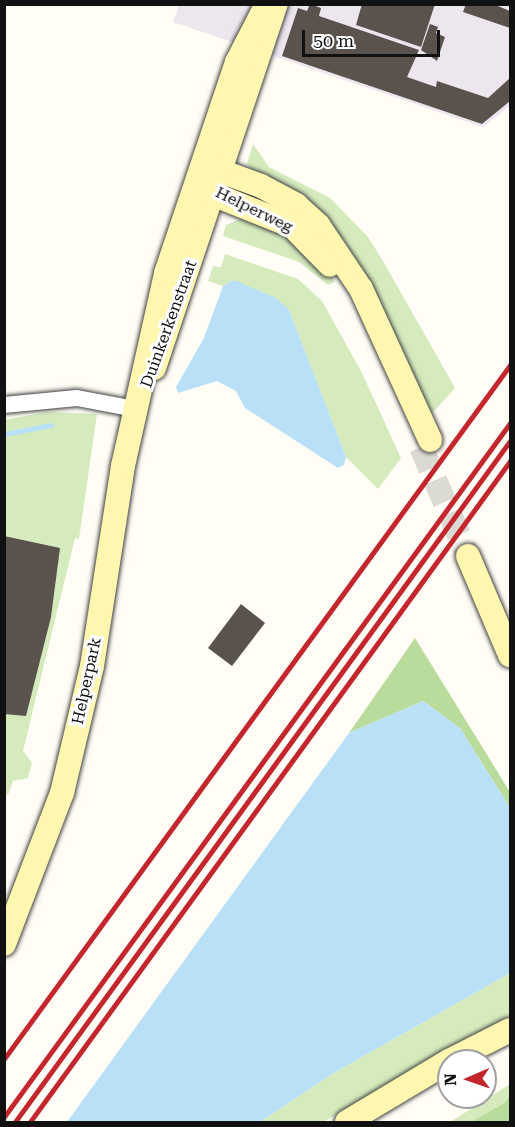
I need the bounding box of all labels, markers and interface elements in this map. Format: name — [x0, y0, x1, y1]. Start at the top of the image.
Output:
scale bar — [305, 18, 443, 56]
text: 50 m — [313, 30, 354, 51]
street label: Helperweg — [212, 183, 296, 237]
street label: Duinkerkenstraat — [137, 258, 201, 390]
street label: Helperpark — [68, 636, 106, 726]
north arrow — [437, 1049, 497, 1109]
text: N — [441, 1073, 460, 1086]

